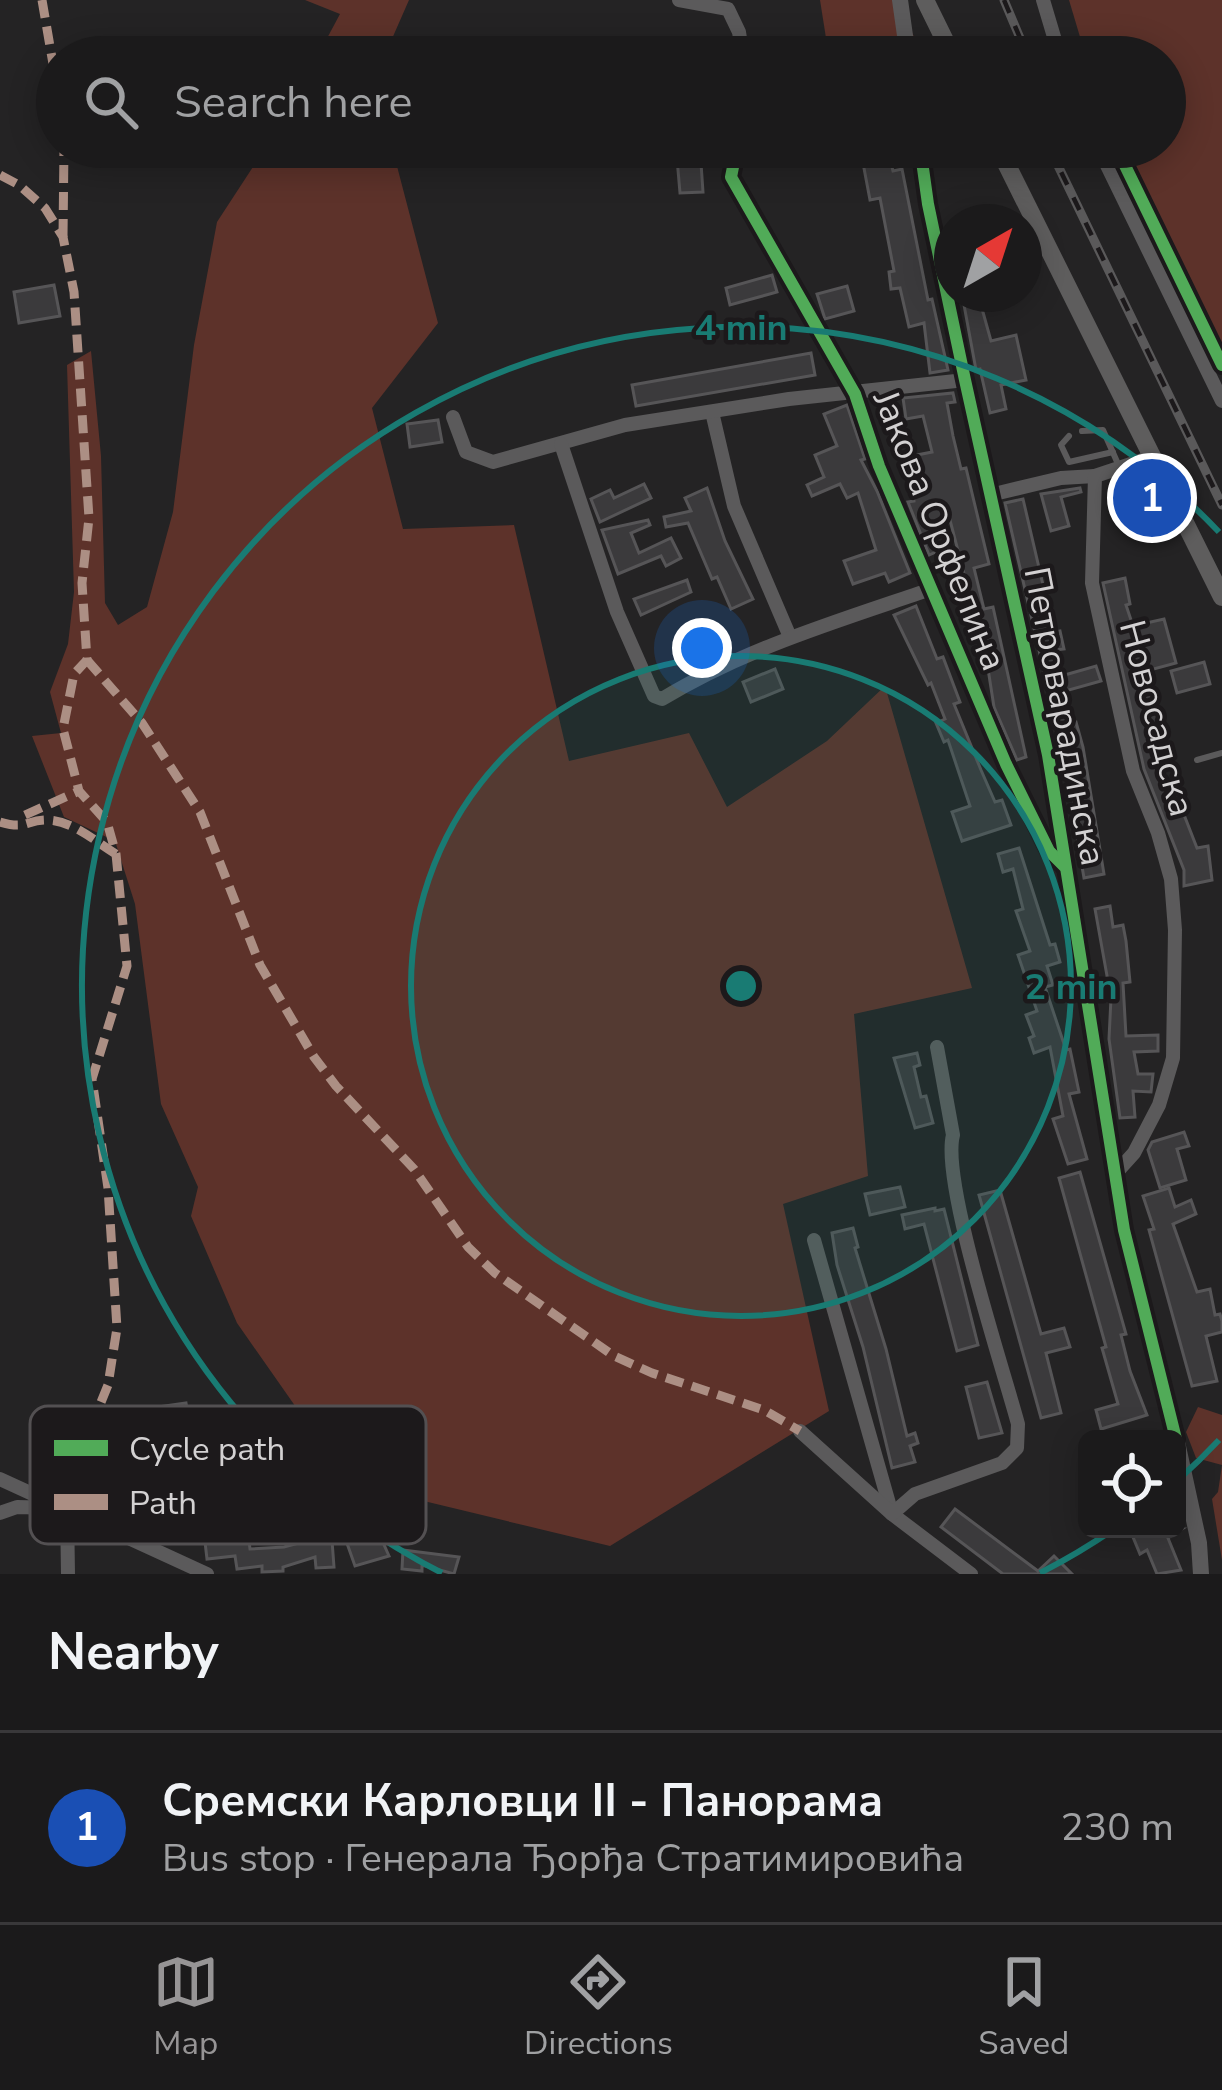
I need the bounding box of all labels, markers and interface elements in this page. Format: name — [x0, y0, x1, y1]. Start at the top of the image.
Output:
search box — [36, 36, 1186, 168]
icon: search — [78, 69, 144, 135]
text: Search here — [174, 72, 413, 133]
north arrow — [934, 204, 1042, 312]
text: 4 min — [694, 304, 788, 353]
street label: Јакова Орфелина — [861, 382, 1018, 678]
pin: 1 — [1113, 453, 1191, 543]
street label: Петроварадинска — [1012, 563, 1117, 870]
street label: Новосадска — [1107, 615, 1206, 822]
your location — [672, 618, 732, 678]
text: 2 min — [1024, 963, 1118, 1012]
centre of rings — [720, 965, 762, 1007]
legend — [30, 1406, 426, 1544]
text: Cycle path — [129, 1427, 285, 1472]
map controls — [1078, 1430, 1186, 1538]
button: locate — [1078, 1430, 1186, 1538]
text: Path — [129, 1481, 197, 1526]
text: Nearby — [48, 1617, 219, 1687]
text: Сремски Карловци II - Панорама — [162, 1771, 883, 1832]
text: 1 — [75, 1801, 99, 1854]
text: 230 m — [1060, 1801, 1174, 1854]
text: Bus stop · Генерала Ђорђа Стратимировића — [162, 1832, 964, 1885]
tab: Map — [153, 1949, 219, 2066]
tab: Directions — [524, 1949, 673, 2066]
tab: Saved — [978, 1949, 1069, 2066]

